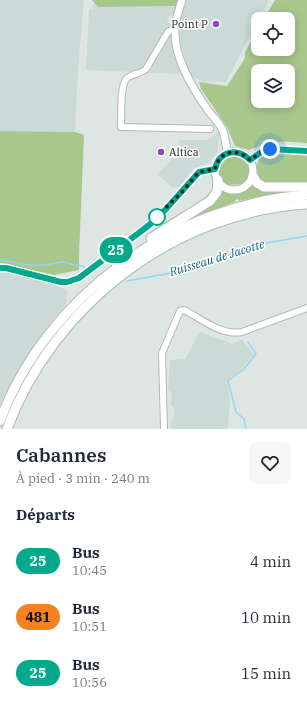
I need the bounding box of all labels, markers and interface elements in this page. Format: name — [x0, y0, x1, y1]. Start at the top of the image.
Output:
map controls — [251, 12, 295, 108]
button: locate — [251, 12, 295, 56]
place label: Point P — [171, 17, 208, 31]
marker: Point P — [211, 19, 221, 29]
button: layers — [251, 64, 295, 108]
your location — [260, 139, 280, 159]
place label: Altica — [169, 145, 199, 159]
marker: Altica — [156, 147, 166, 157]
unlabelled marker — [148, 208, 166, 226]
water label: Ruisseau de Jacotte — [167, 236, 267, 279]
line badge: 25 — [98, 237, 134, 263]
text: 25 — [108, 241, 124, 259]
button: heart — [249, 442, 291, 484]
text: Cabannes — [16, 443, 106, 467]
text: À pied · 3 min · 240 m — [16, 470, 150, 487]
text: Départs — [16, 505, 75, 524]
text: Bus — [72, 543, 100, 562]
text: 25 — [30, 552, 46, 570]
text: 4 min — [250, 552, 291, 571]
text: 10:45 — [72, 562, 107, 579]
text: Bus — [72, 599, 100, 618]
text: 481 — [25, 608, 51, 626]
text: 10 min — [241, 608, 291, 627]
text: 10:51 — [72, 618, 107, 635]
text: Bus — [72, 655, 100, 674]
text: 25 — [30, 664, 46, 682]
text: 15 min — [241, 664, 291, 683]
text: 10:56 — [72, 674, 107, 691]

